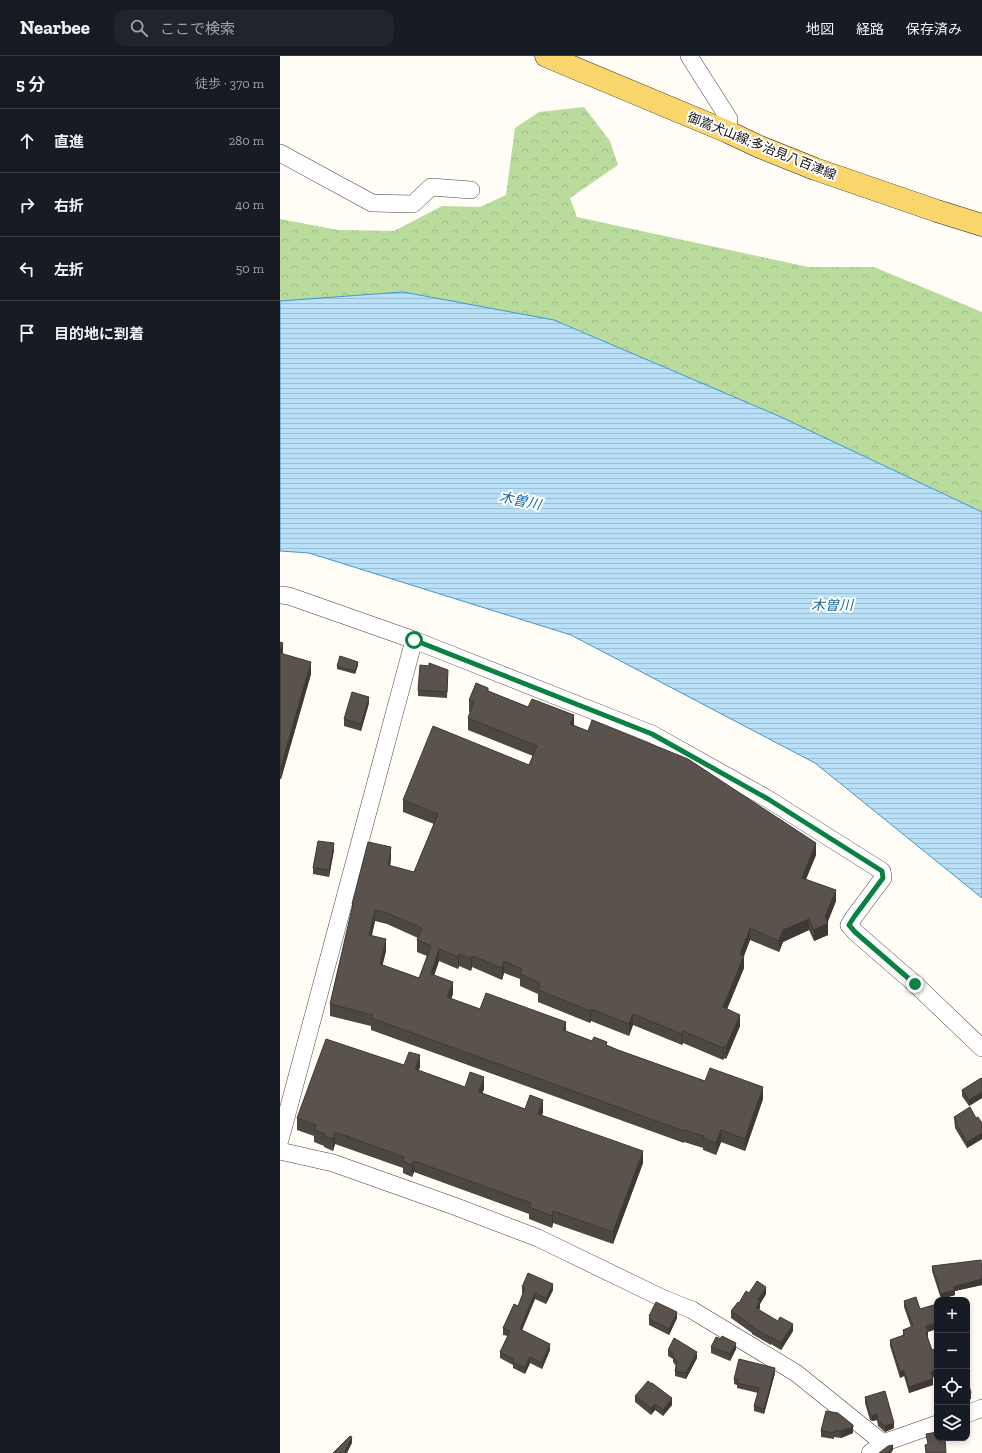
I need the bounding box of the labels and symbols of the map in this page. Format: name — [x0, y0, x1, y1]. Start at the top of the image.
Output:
street label: 御嵩犬山線;多治見八百津線 — [685, 109, 839, 183]
water label: 木曽川 — [498, 488, 544, 514]
water label: 木曽川 — [811, 597, 855, 614]
route start — [405, 631, 423, 649]
route end — [906, 975, 924, 993]

